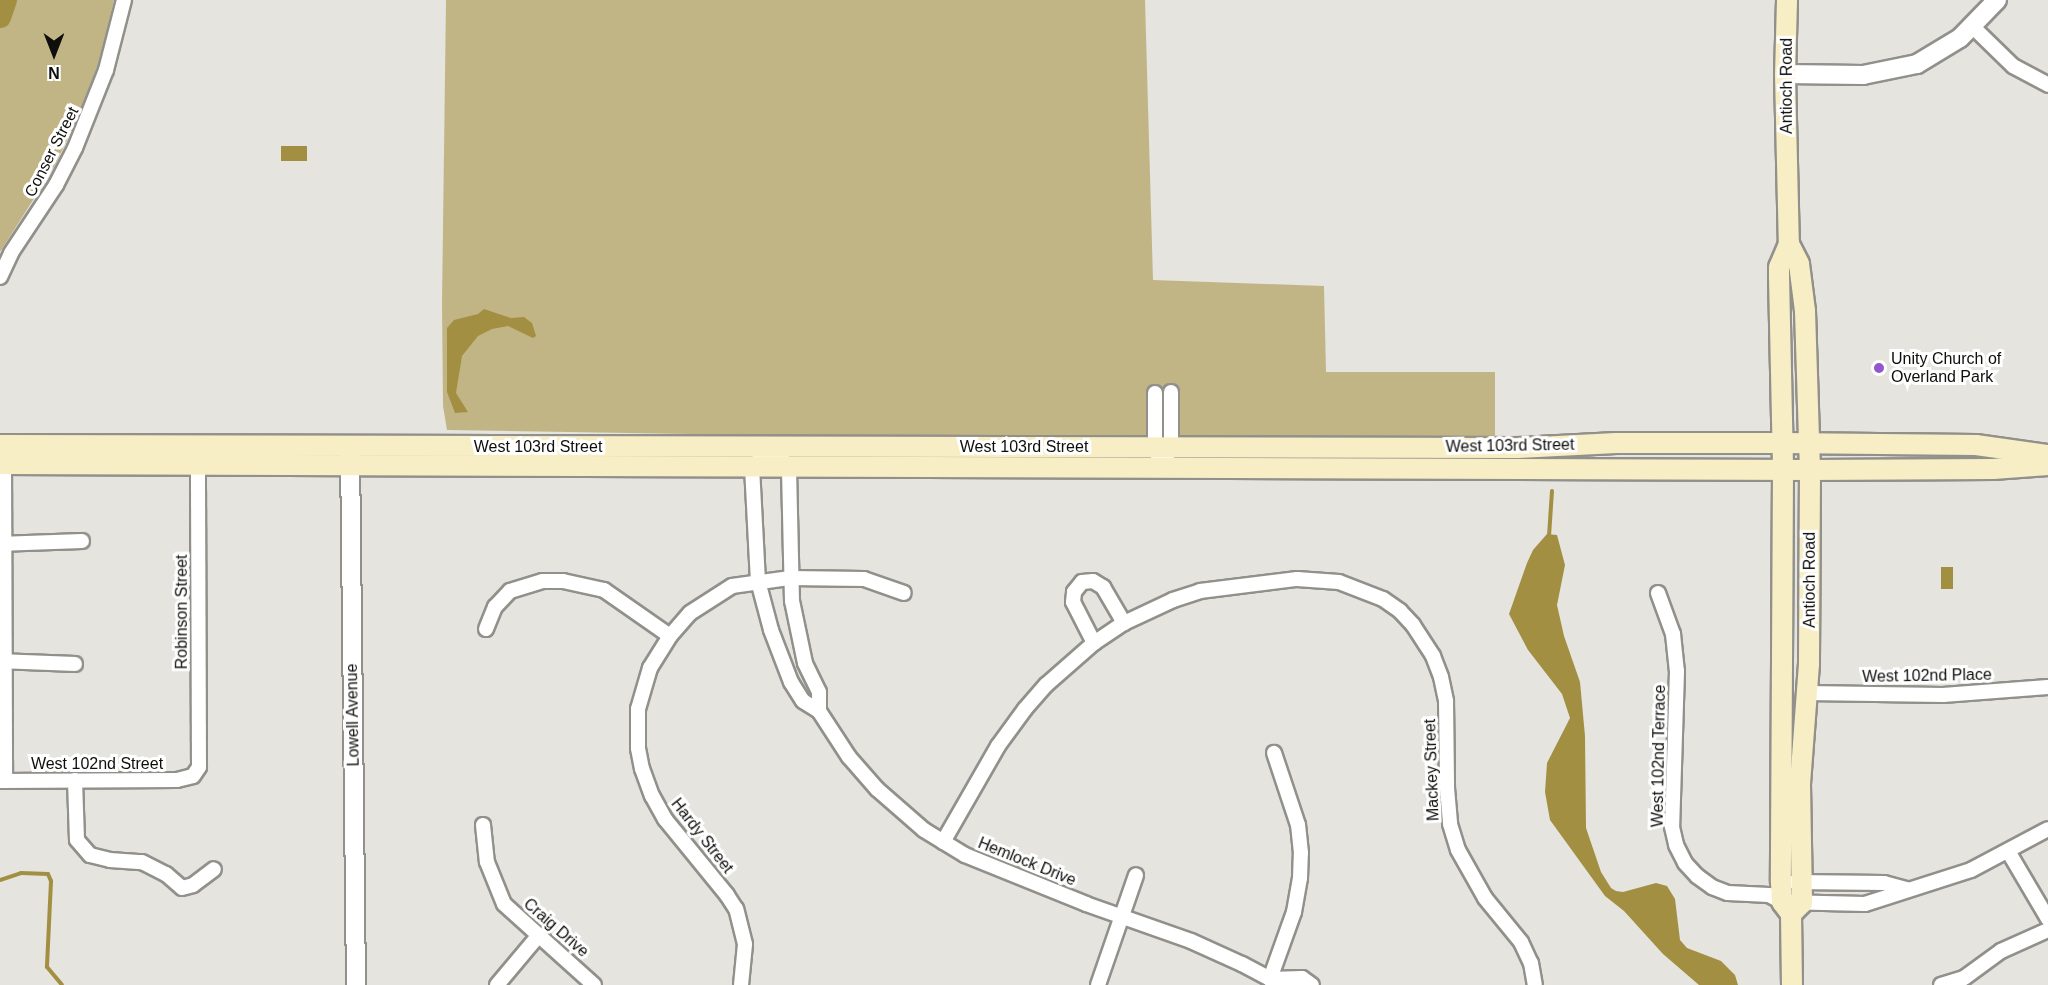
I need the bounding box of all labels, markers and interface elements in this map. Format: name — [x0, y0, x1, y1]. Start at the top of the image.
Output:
north arrow — [24, 24, 84, 84]
street label: Antioch Road — [1777, 38, 1797, 134]
text: N — [48, 64, 60, 81]
street label: Conser Street — [21, 104, 83, 200]
place label: Unity Church of Overland Park — [1891, 349, 2001, 387]
marker: Unity Church of Overland Park — [1872, 361, 1886, 375]
street label: West 103rd Street — [1446, 435, 1574, 457]
street label: West 103rd Street — [474, 437, 602, 457]
street label: West 103rd Street — [960, 437, 1088, 457]
street label: Antioch Road — [1800, 532, 1820, 628]
street label: Robinson Street — [172, 555, 192, 669]
street label: Lowell Avenue — [342, 663, 364, 767]
street label: West 102nd Place — [1862, 665, 1992, 687]
street label: West 102nd Terrace — [1648, 684, 1670, 828]
street label: Mackey Street — [1421, 719, 1443, 821]
street label: West 102nd Street — [31, 754, 163, 774]
street label: Hardy Street — [667, 795, 737, 877]
street label: Hemlock Drive — [975, 834, 1079, 890]
street label: Craig Drive — [520, 895, 592, 961]

